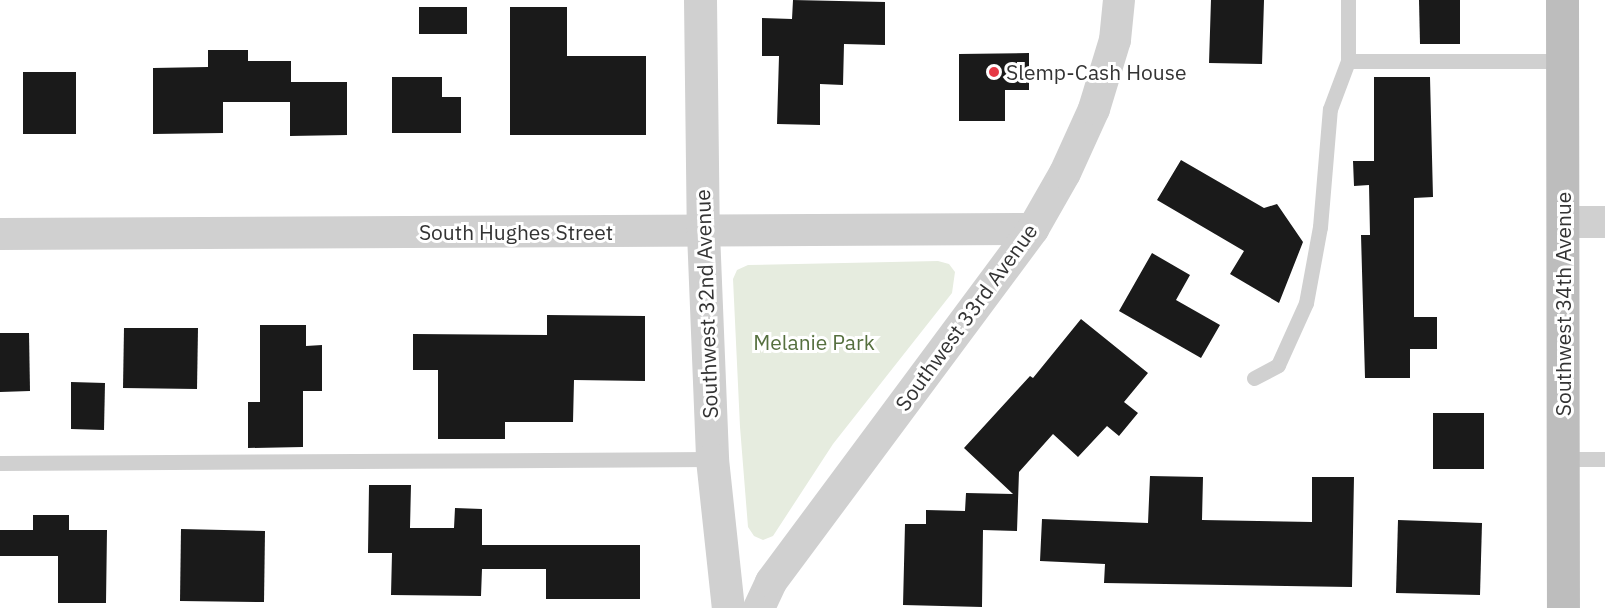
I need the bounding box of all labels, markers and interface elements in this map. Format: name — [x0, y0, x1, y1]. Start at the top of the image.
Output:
place label: Slemp-Cash House — [1006, 59, 1187, 85]
marker: Slemp-Cash House — [987, 65, 1001, 79]
street label: Southwest 32nd Avenue — [689, 189, 723, 419]
street label: Southwest 34th Avenue — [1550, 192, 1576, 416]
street label: South Hughes Street — [419, 219, 613, 245]
street label: Southwest 33rd Avenue — [890, 219, 1042, 415]
park label: Melanie Park — [753, 329, 875, 355]

